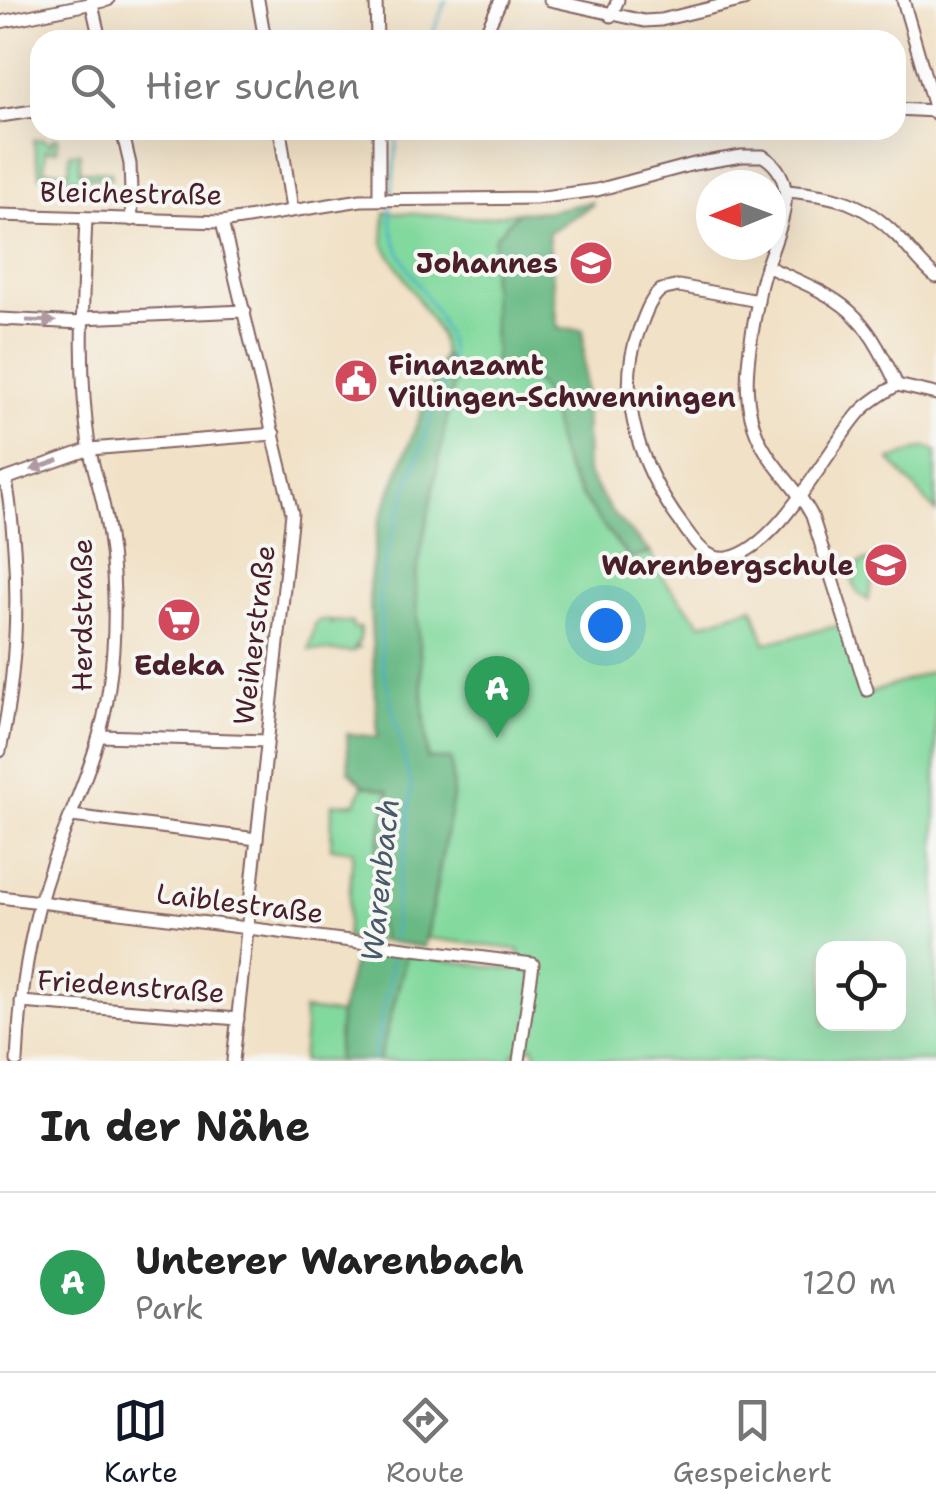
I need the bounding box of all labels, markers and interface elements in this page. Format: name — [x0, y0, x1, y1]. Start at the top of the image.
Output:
search box — [30, 30, 906, 140]
icon: search — [65, 58, 120, 113]
text: Hier suchen — [145, 60, 360, 111]
north arrow — [696, 170, 786, 260]
street label: Bleichestraße — [39, 172, 223, 214]
school or university icon: Johannes — [568, 240, 614, 286]
place label: Johannes — [416, 244, 558, 282]
one-way arrow — [25, 313, 57, 329]
place label: Finanzamt Villingen-Schwenningen — [388, 346, 736, 416]
public building icon: Finanzamt Villingen-Schwenningen — [333, 358, 379, 404]
one-way arrow — [29, 459, 59, 474]
street label: Herdstraße — [63, 538, 101, 692]
school or university icon: Warenbergschule — [863, 542, 909, 588]
street label: Weiherstraße — [224, 543, 284, 727]
place label: Warenbergschule — [601, 546, 854, 584]
supermarket icon: Edeka — [156, 597, 202, 643]
your location — [580, 600, 631, 651]
place label: Edeka — [134, 646, 224, 684]
pin: A — [464, 656, 530, 738]
water label: Warenbach — [351, 796, 409, 964]
street label: Laiblestraße — [154, 874, 326, 932]
map controls — [816, 941, 906, 1031]
button: locate — [816, 941, 906, 1031]
street label: Friedenstraße — [36, 960, 226, 1012]
text: In der Nähe — [40, 1098, 310, 1154]
text: Unterer Warenbach — [135, 1235, 524, 1286]
text: A — [60, 1261, 85, 1304]
text: 120 m — [802, 1261, 896, 1304]
text: Park — [135, 1286, 204, 1329]
tab: Karte — [104, 1393, 178, 1491]
tab: Route — [386, 1393, 465, 1491]
tab: Gespeichert — [673, 1393, 832, 1491]

